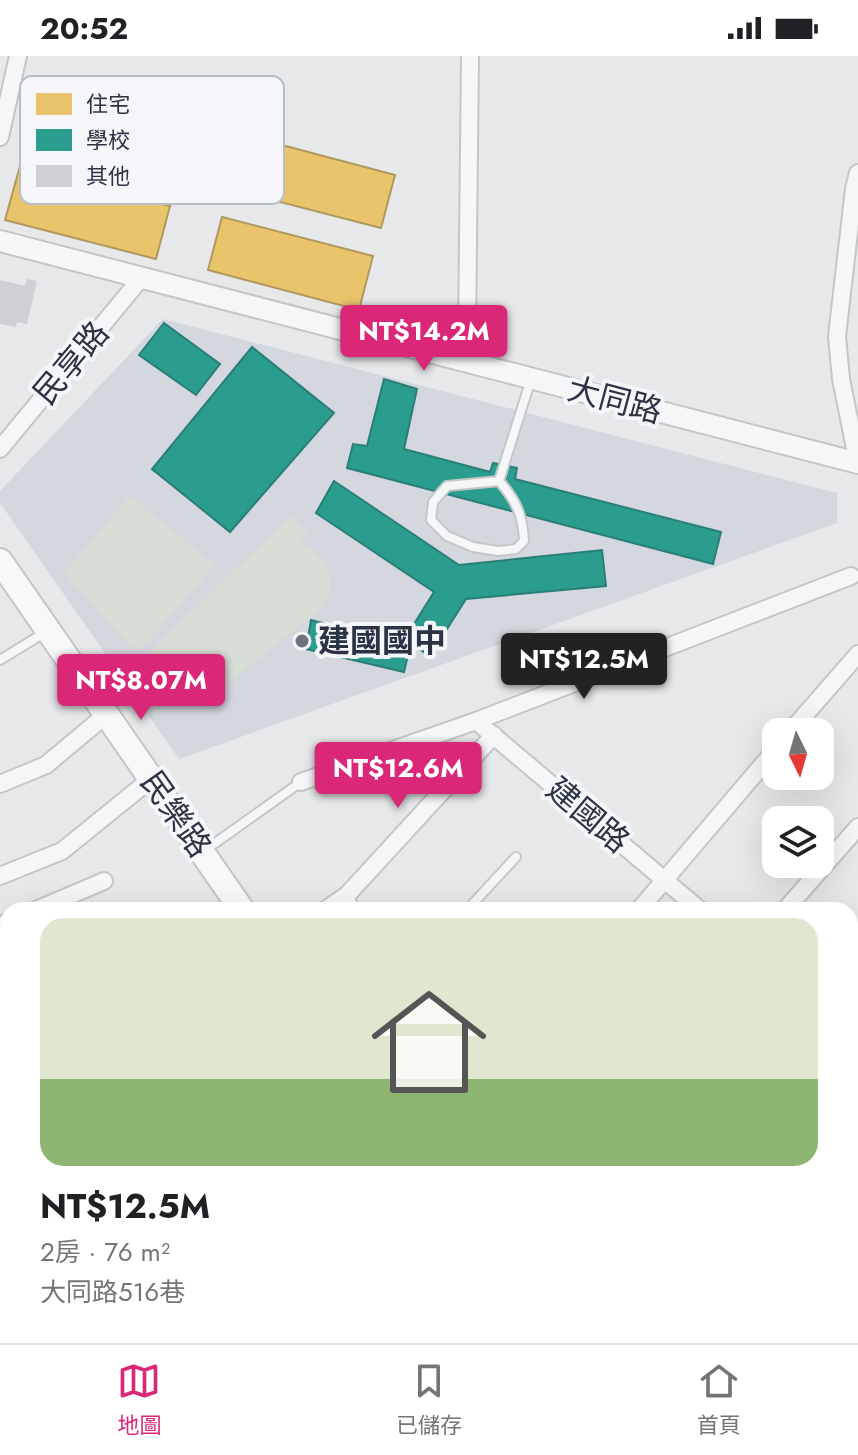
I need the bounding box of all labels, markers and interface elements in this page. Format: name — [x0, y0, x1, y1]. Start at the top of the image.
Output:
text: 20:52 — [40, 7, 128, 50]
legend — [20, 76, 284, 204]
text: 住宅 — [86, 88, 130, 120]
text: 學校 — [86, 124, 130, 156]
text: 其他 — [86, 160, 130, 192]
pin: NT$14.2M — [341, 305, 507, 373]
street label: 民享路 — [23, 311, 119, 415]
text: NT$14.2M — [358, 312, 490, 350]
street label: 大同路 — [563, 365, 667, 435]
place label: 建國國中 — [318, 618, 446, 664]
marker: 建國國中 — [293, 632, 311, 650]
pin: NT$12.5M — [501, 633, 667, 701]
text: NT$12.5M — [519, 640, 649, 678]
pin: NT$8.07M — [58, 654, 224, 722]
text: NT$8.07M — [75, 661, 207, 699]
north arrow — [762, 718, 834, 790]
map controls — [762, 718, 834, 878]
pin: NT$12.6M — [315, 742, 481, 810]
text: NT$12.6M — [333, 749, 463, 787]
street label: 民樂路 — [130, 761, 222, 867]
street label: 建國路 — [536, 767, 640, 863]
button: layers — [762, 806, 834, 878]
icon: home — [357, 970, 501, 1114]
text: NT$12.5M — [40, 1182, 210, 1231]
text: 2房 · 76 m² — [40, 1233, 170, 1271]
text: 大同路516巷 — [40, 1273, 185, 1311]
tab: 地圖 — [117, 1359, 161, 1441]
tab: 已儲存 — [396, 1359, 462, 1441]
tab: 首頁 — [697, 1359, 741, 1441]

